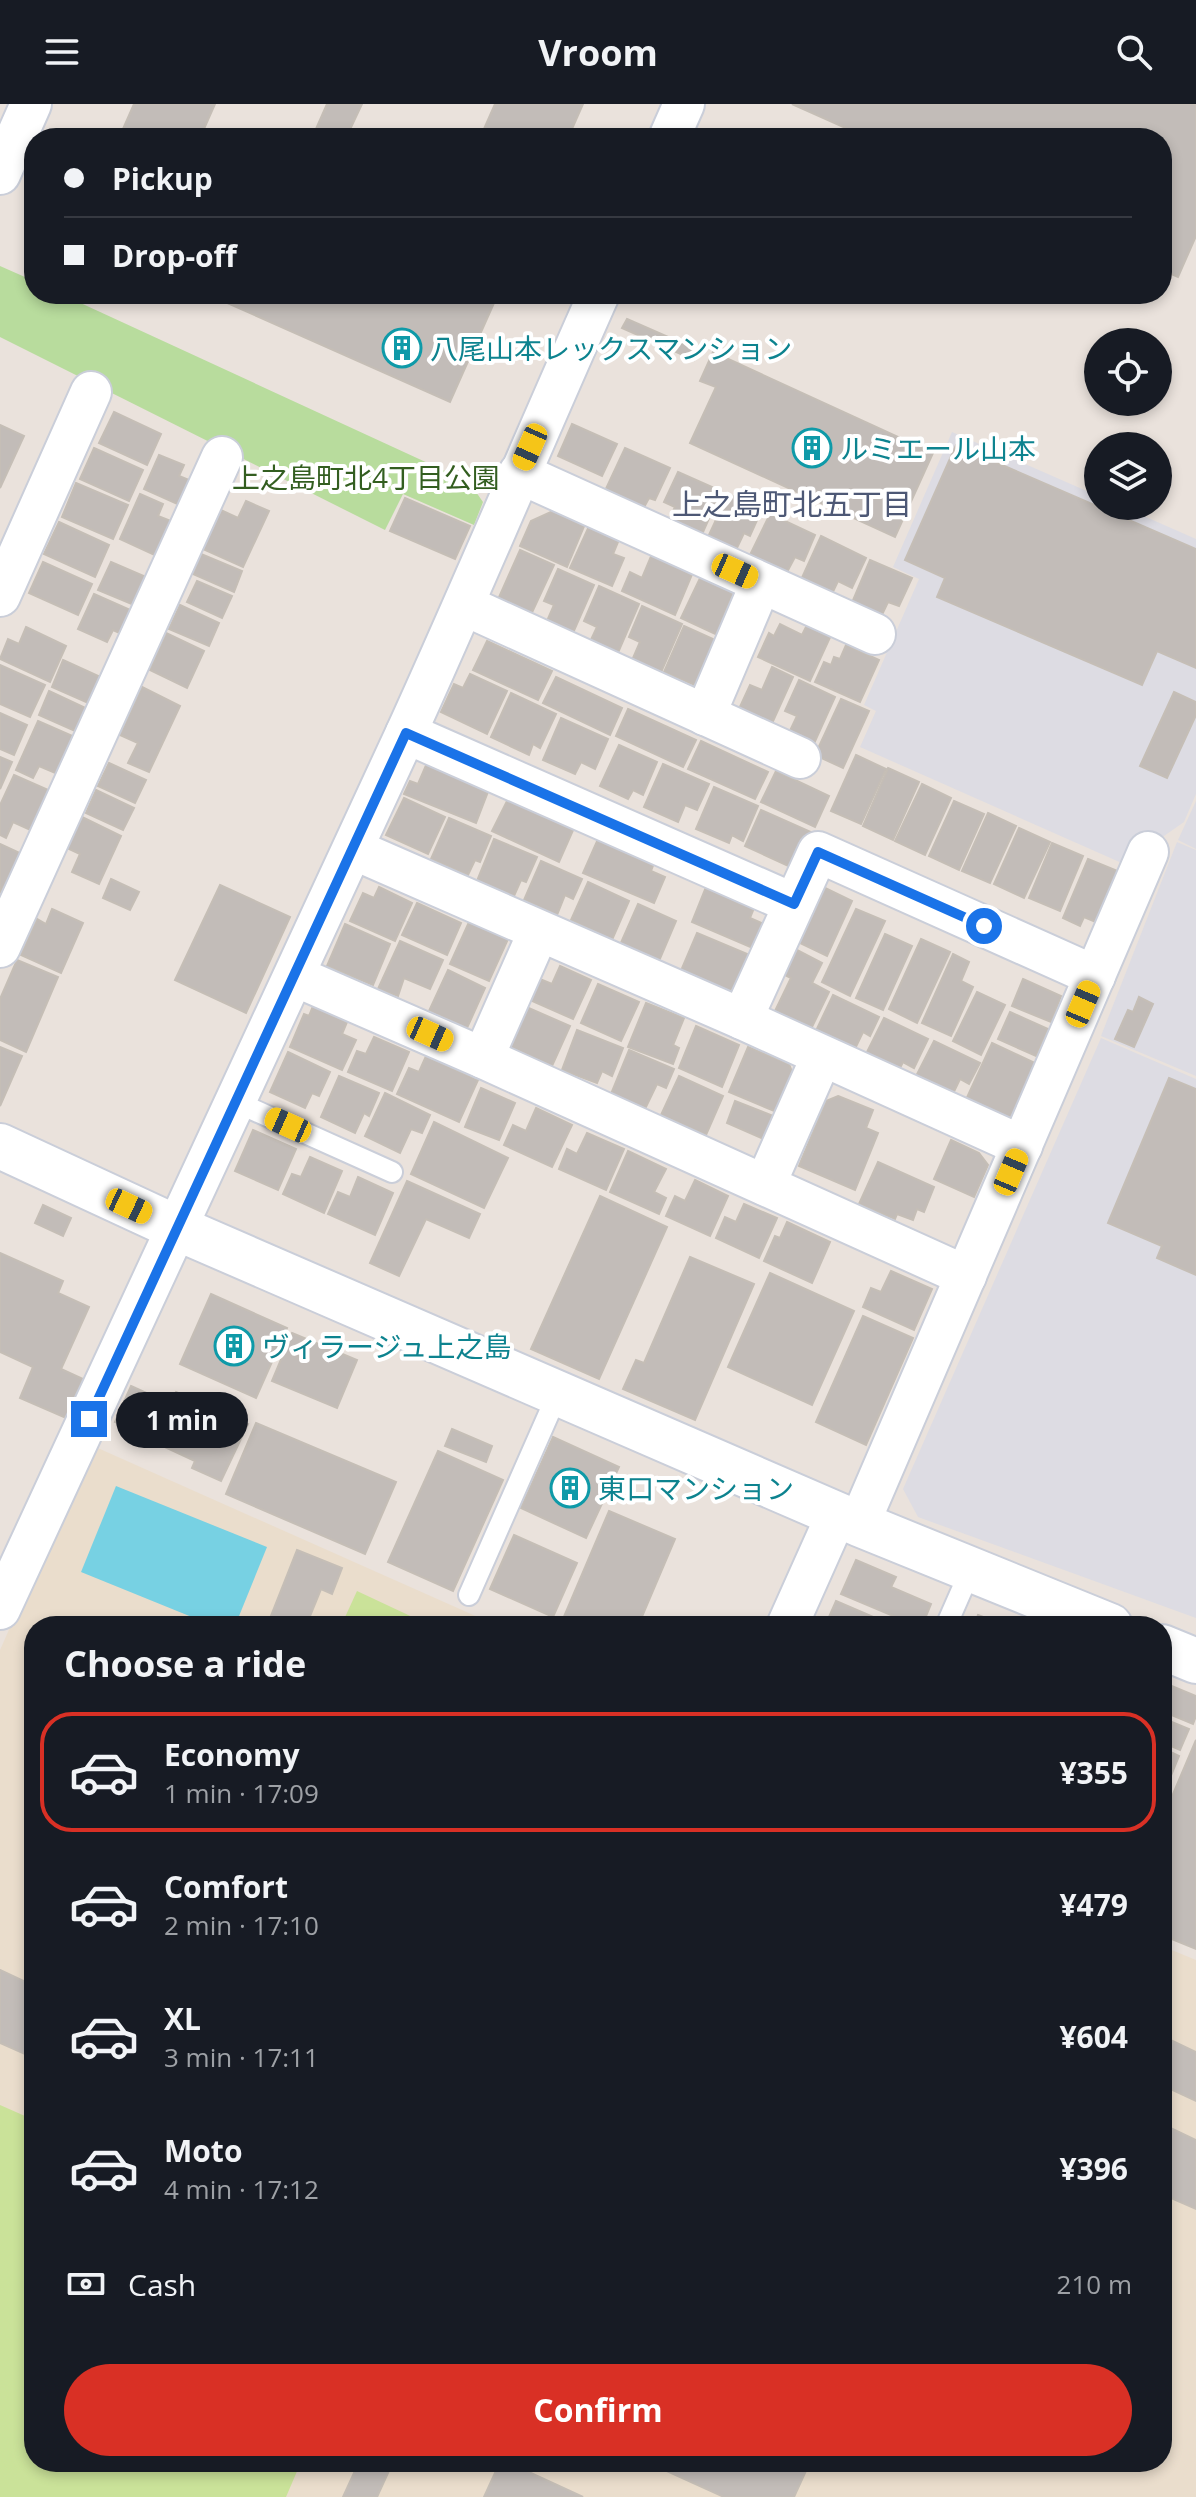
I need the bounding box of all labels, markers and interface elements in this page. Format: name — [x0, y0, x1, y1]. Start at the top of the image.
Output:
text: Vroom — [538, 28, 658, 77]
icon: menu — [40, 30, 84, 74]
icon: search — [1112, 30, 1156, 74]
text: Pickup — [112, 158, 213, 199]
text: Drop-off — [112, 235, 237, 276]
building icon: 八尾山本レックスマンション — [381, 327, 423, 369]
map controls — [1084, 328, 1172, 520]
button: locate — [1084, 328, 1172, 416]
place label: 八尾山本レックスマンション — [430, 329, 792, 367]
car — [509, 420, 551, 474]
building icon: ルミエール山本 — [791, 427, 833, 469]
place label: ルミエール山本 — [840, 429, 1036, 467]
button: layers — [1084, 432, 1172, 520]
park label: 上之島町北4丁目公園 — [232, 458, 500, 496]
district label: 上之島町北五丁目 — [672, 483, 912, 524]
car — [708, 550, 762, 592]
route start — [966, 908, 1002, 944]
car — [1063, 977, 1103, 1031]
car — [403, 1013, 457, 1055]
car — [261, 1104, 315, 1146]
car — [991, 1145, 1031, 1199]
car — [102, 1185, 156, 1227]
building icon: ヴィラージュ上之島 — [213, 1325, 255, 1367]
place label: ヴィラージュ上之島 — [262, 1327, 511, 1365]
callout: 1 min — [117, 1391, 249, 1447]
route end — [71, 1401, 107, 1437]
text: 1 min — [146, 1402, 218, 1438]
building icon: 東口マンション — [549, 1467, 591, 1509]
place label: 東口マンション — [598, 1469, 794, 1507]
text: Choose a ride — [64, 1639, 306, 1688]
text: Economy — [164, 1734, 300, 1775]
icon: car — [68, 1736, 140, 1808]
text: ¥355 — [1059, 1752, 1128, 1793]
text: 1 min · 17:09 — [164, 1775, 319, 1811]
text: Comfort — [164, 1866, 288, 1907]
icon: car — [68, 1868, 140, 1940]
text: ¥479 — [1059, 1884, 1128, 1925]
text: 2 min · 17:10 — [164, 1907, 319, 1943]
text: XL — [164, 1998, 201, 2039]
icon: car — [68, 2000, 140, 2072]
text: ¥604 — [1059, 2016, 1128, 2057]
text: 3 min · 17:11 — [164, 2039, 319, 2075]
text: Moto — [164, 2130, 242, 2171]
icon: car — [68, 2132, 140, 2204]
text: ¥396 — [1059, 2148, 1128, 2189]
text: 4 min · 17:12 — [164, 2171, 319, 2207]
icon: cash — [64, 2262, 108, 2306]
text: Cash — [128, 2264, 196, 2305]
text: 210 m — [1057, 2266, 1132, 2302]
button: Confirm — [64, 2364, 1132, 2456]

